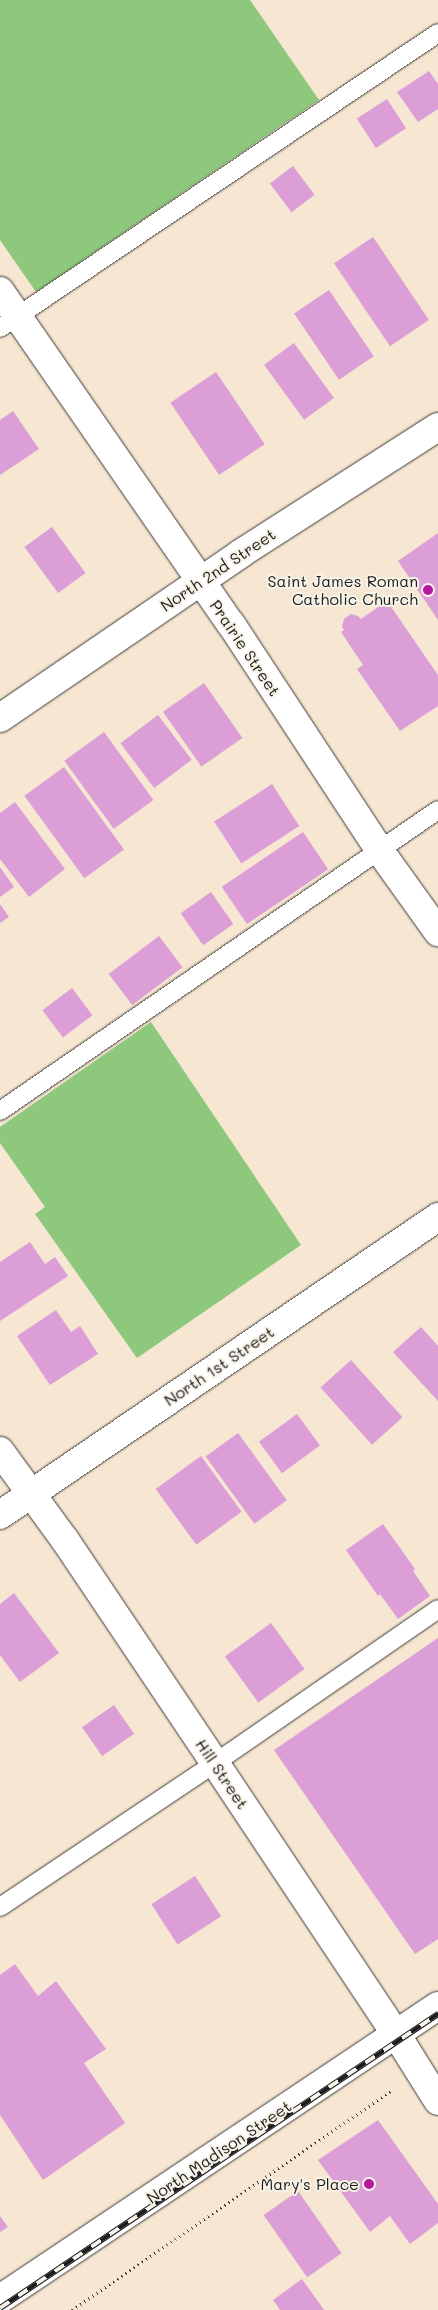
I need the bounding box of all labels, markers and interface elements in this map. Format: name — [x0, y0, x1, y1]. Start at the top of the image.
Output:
street label: North 2nd Street — [157, 524, 279, 616]
place label: Saint James Roman Catholic Church — [267, 571, 418, 609]
marker: Saint James Roman Catholic Church — [422, 584, 434, 596]
street label: Prairie Street — [206, 596, 284, 700]
street label: North 1st Street — [160, 1322, 278, 1410]
street label: Hill Street — [192, 1735, 252, 1813]
street label: North Madison Street — [143, 2096, 295, 2208]
place label: Mary's Place — [260, 2174, 359, 2194]
marker: Mary's Place — [363, 2178, 375, 2190]

